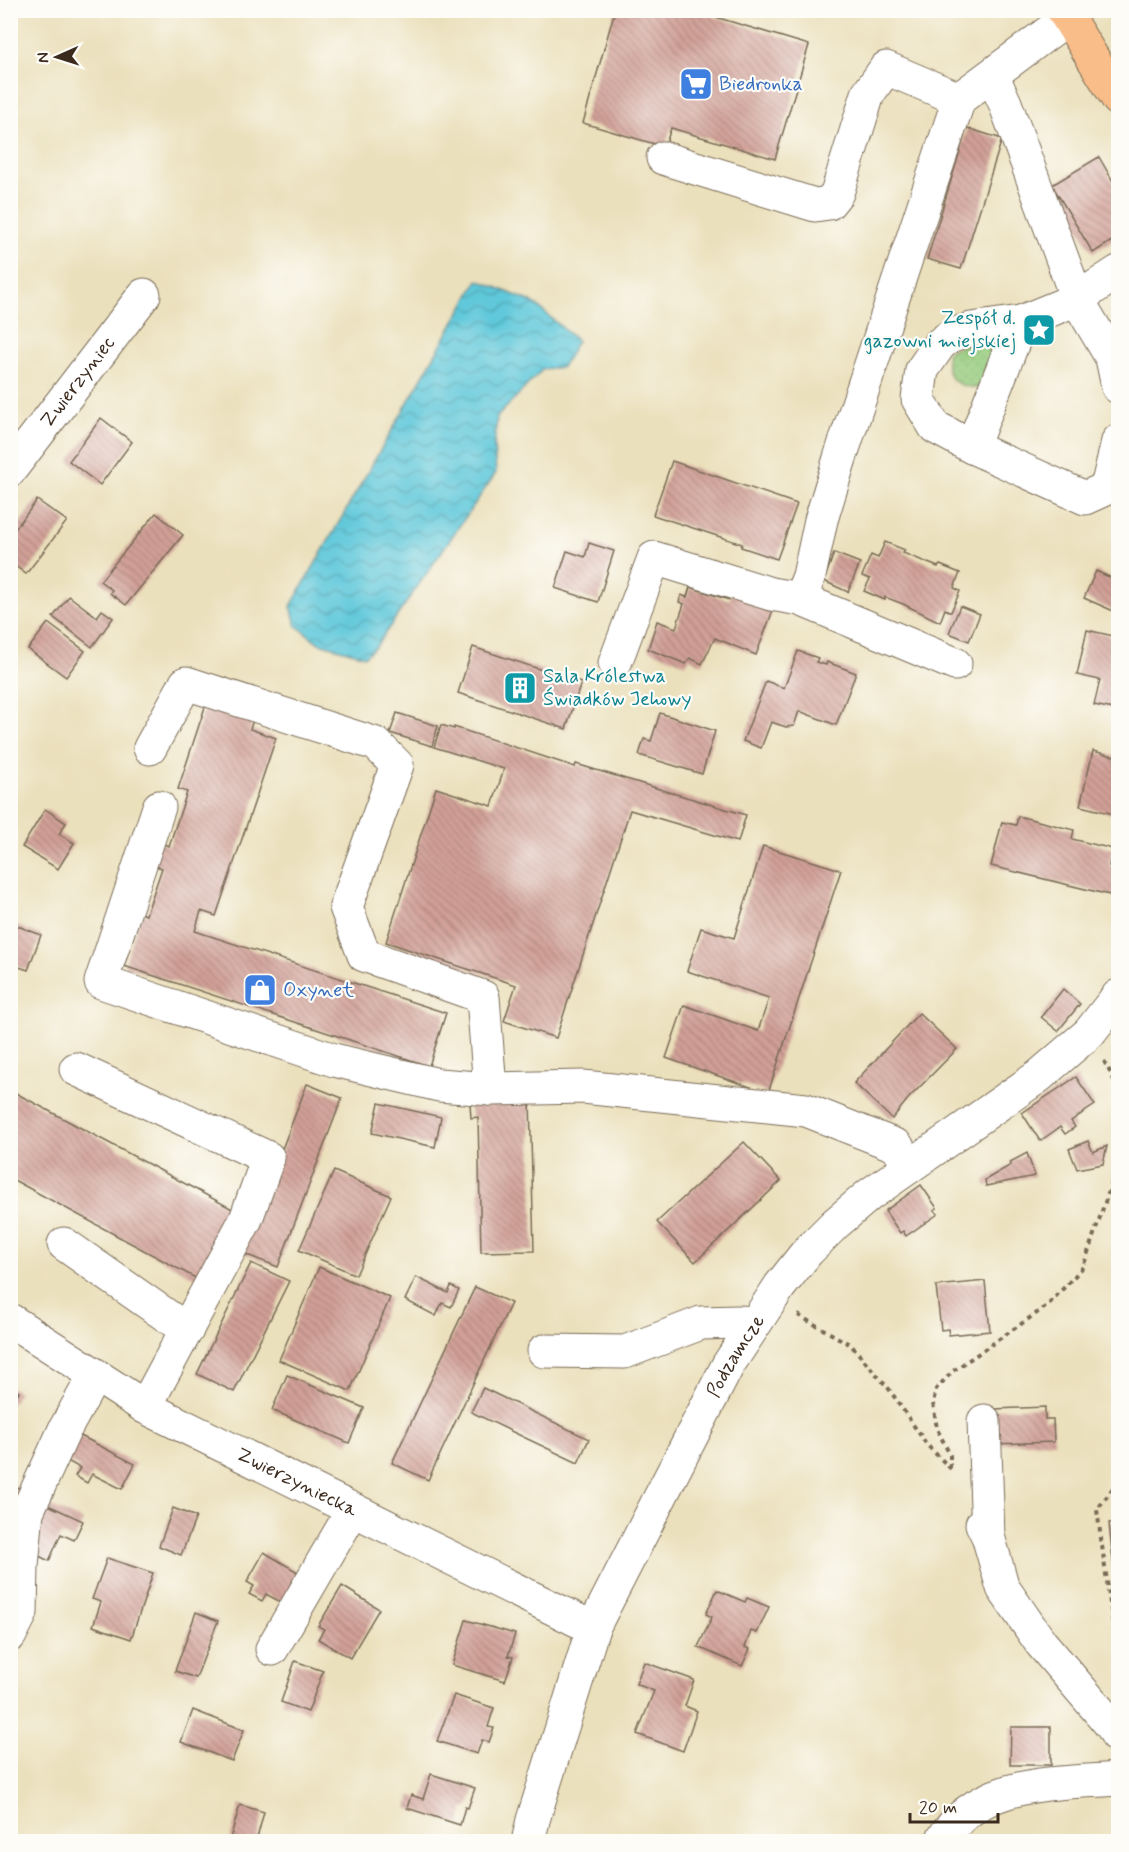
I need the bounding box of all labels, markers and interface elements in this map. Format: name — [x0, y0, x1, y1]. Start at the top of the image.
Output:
north arrow — [27, 27, 87, 87]
text: N — [33, 52, 54, 64]
supermarket icon: Biedronka — [678, 66, 714, 102]
place label: Biedronka — [719, 71, 803, 98]
place label: Zespół d. gazowni miejskiej — [864, 305, 1016, 355]
place icon: Zespół d. gazowni miejskiej — [1021, 312, 1057, 348]
street label: Zwierzyniec — [34, 331, 121, 433]
place label: Sala Królestwa Świadków Jehowy — [543, 663, 691, 713]
building icon: Sala Królestwa Świadków Jehowy — [502, 670, 538, 706]
shop icon: Oxynet — [242, 972, 278, 1008]
place label: Oxynet — [283, 977, 354, 1004]
street label: Podzamcze — [700, 1309, 771, 1402]
street label: Zwierzyniecka — [232, 1441, 363, 1524]
scale bar — [910, 1786, 998, 1824]
text: 20 m — [919, 1796, 957, 1820]

